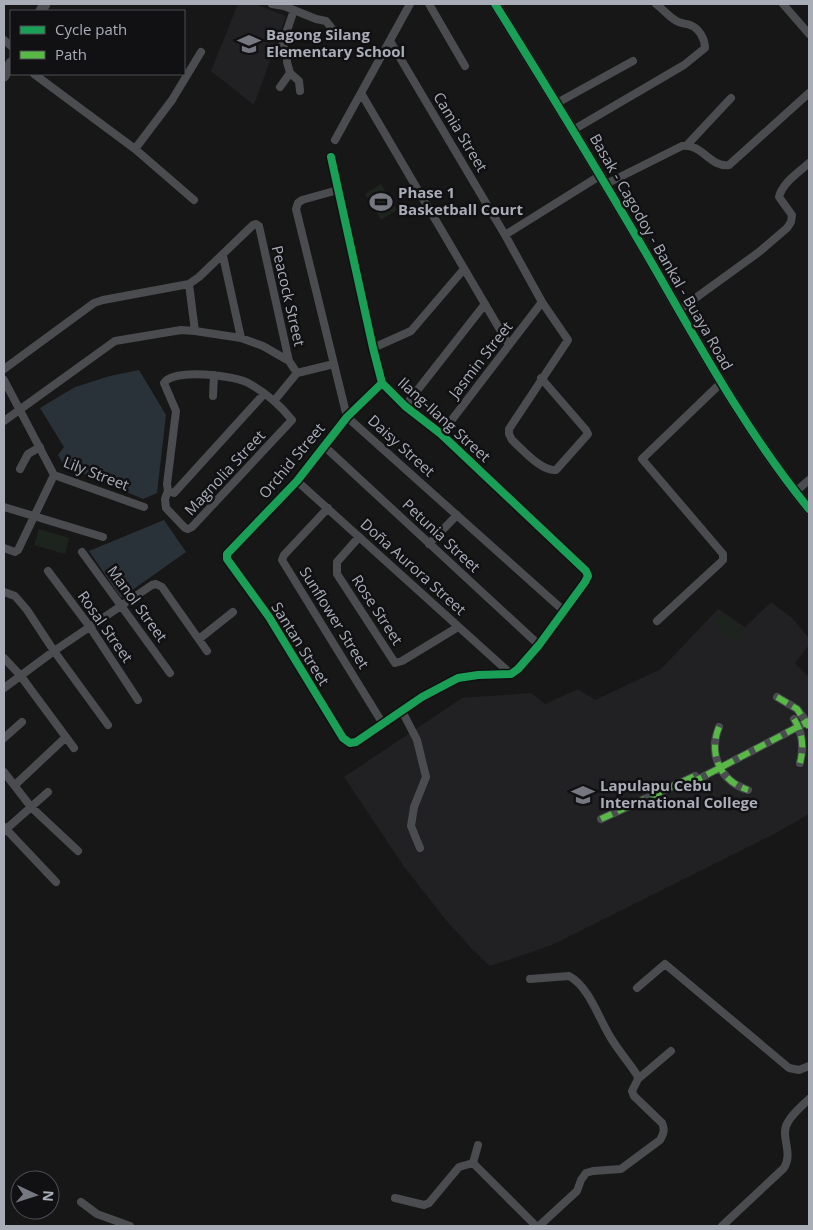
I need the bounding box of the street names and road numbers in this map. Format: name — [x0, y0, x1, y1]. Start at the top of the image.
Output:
street label: Camia Street — [429, 88, 493, 175]
street label: Basak - Cagodoy - Bankal - Buaya Road — [586, 130, 738, 373]
street label: Peacock Street — [268, 243, 310, 348]
street label: Jasmin Street — [443, 317, 516, 403]
street label: Ilang-Ilang Street — [394, 372, 495, 466]
street label: Daisy Street — [364, 410, 439, 481]
street label: Orchid Street — [254, 418, 329, 502]
street label: Magnolia Street — [179, 425, 269, 519]
street label: Lily Street — [61, 451, 132, 495]
street label: Petunia Street — [399, 494, 485, 576]
street label: Doña Aurora Street — [357, 514, 471, 619]
street label: Manol Street — [103, 561, 172, 646]
street label: Sunflower Street — [296, 563, 374, 672]
street label: Rose Street — [348, 571, 408, 648]
street label: Rosal Street — [74, 587, 138, 666]
street label: Santan Street — [267, 598, 334, 689]

